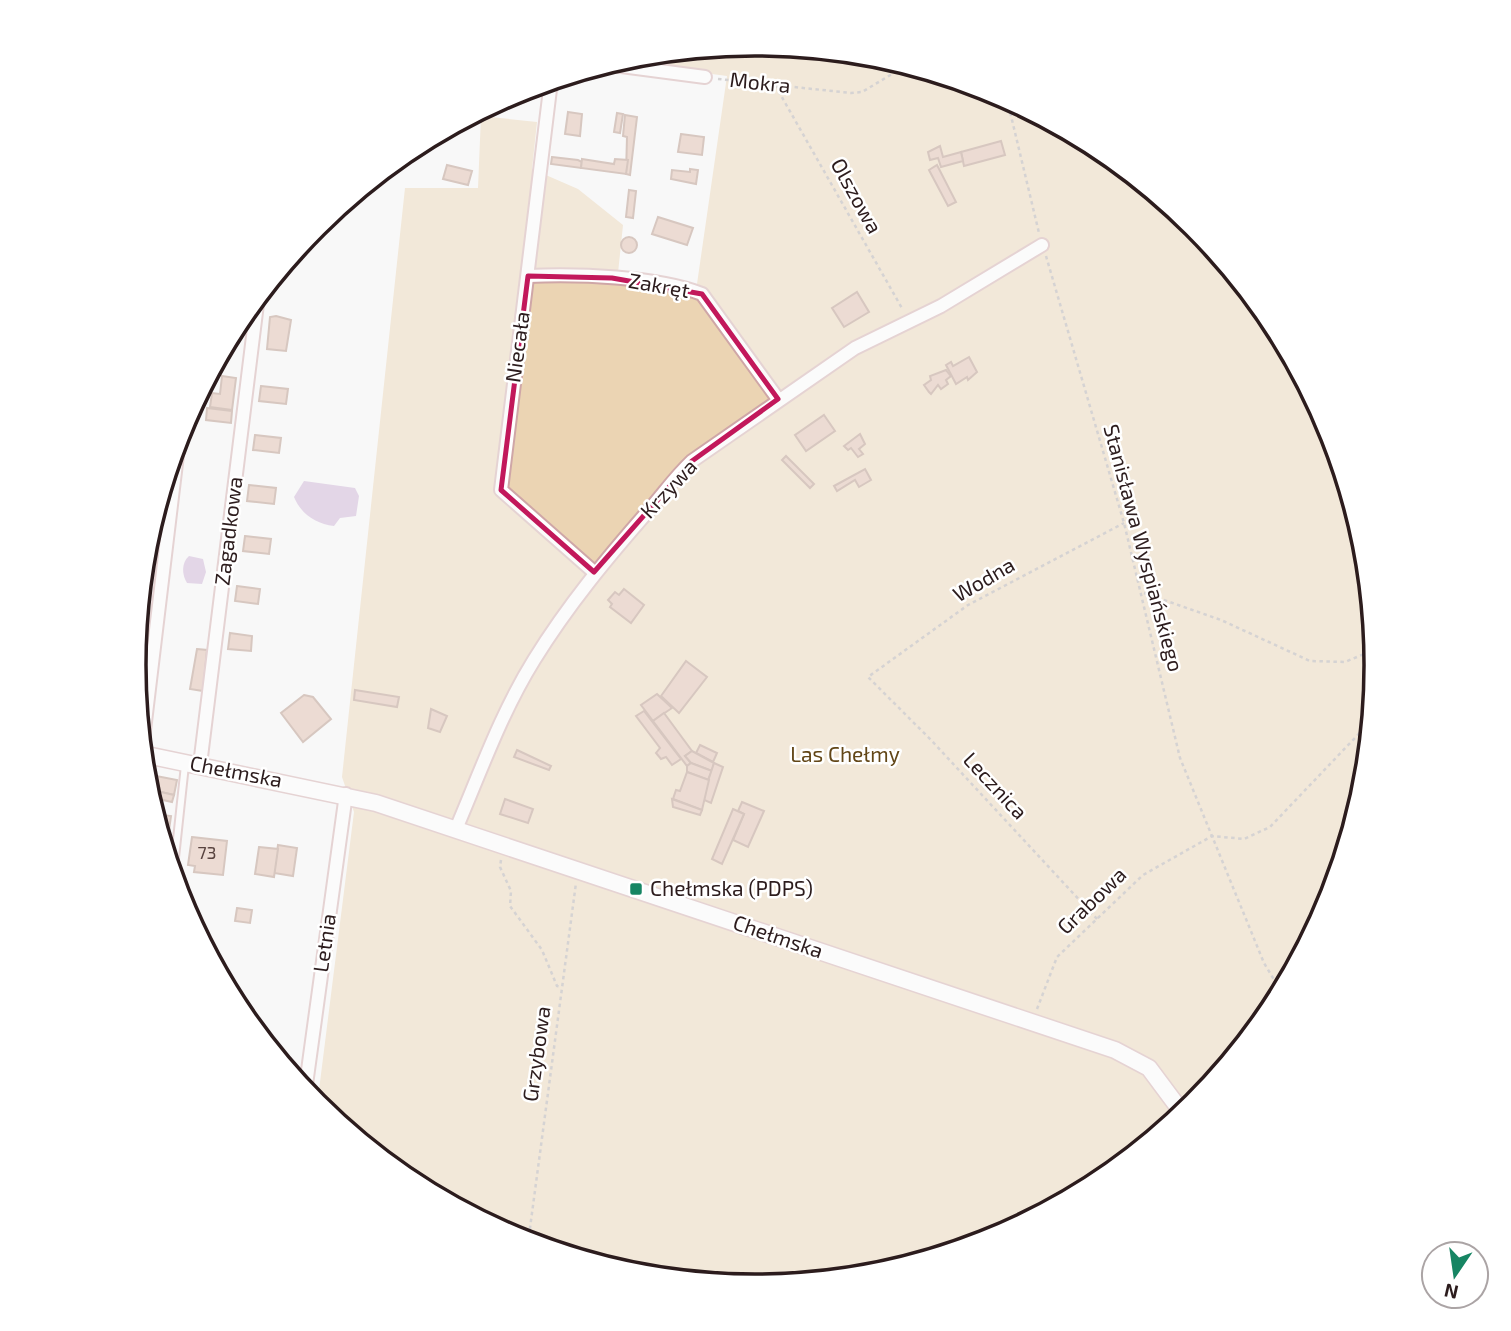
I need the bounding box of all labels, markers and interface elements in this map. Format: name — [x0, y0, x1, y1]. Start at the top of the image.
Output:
street label: Mokra — [729, 66, 792, 97]
street label: Olszowa — [826, 153, 888, 237]
street label: Zakręt — [627, 267, 692, 302]
street label: Niecała — [499, 310, 534, 384]
street label: Stanisława Wyspiańskiego — [1099, 421, 1190, 674]
street label: Krzywa — [634, 453, 701, 523]
street label: Zagadkowa — [208, 475, 247, 587]
street label: Wodna — [948, 551, 1019, 606]
park label: Las Chełmy — [790, 741, 900, 766]
street label: Lecznica — [959, 746, 1033, 824]
street label: Chełmska — [188, 749, 285, 792]
house number: 73 — [197, 841, 217, 863]
street label: Grabowa — [1051, 861, 1130, 939]
place label: Chełmska (PDPS) — [650, 875, 813, 900]
marker: Chełmska (PDPS) — [628, 881, 644, 897]
street label: Chełmska — [730, 909, 827, 963]
street label: Letnia — [307, 912, 340, 974]
street label: Grzybowa — [516, 1004, 555, 1103]
north arrow — [1420, 1240, 1490, 1310]
text: N — [1442, 1279, 1460, 1305]

